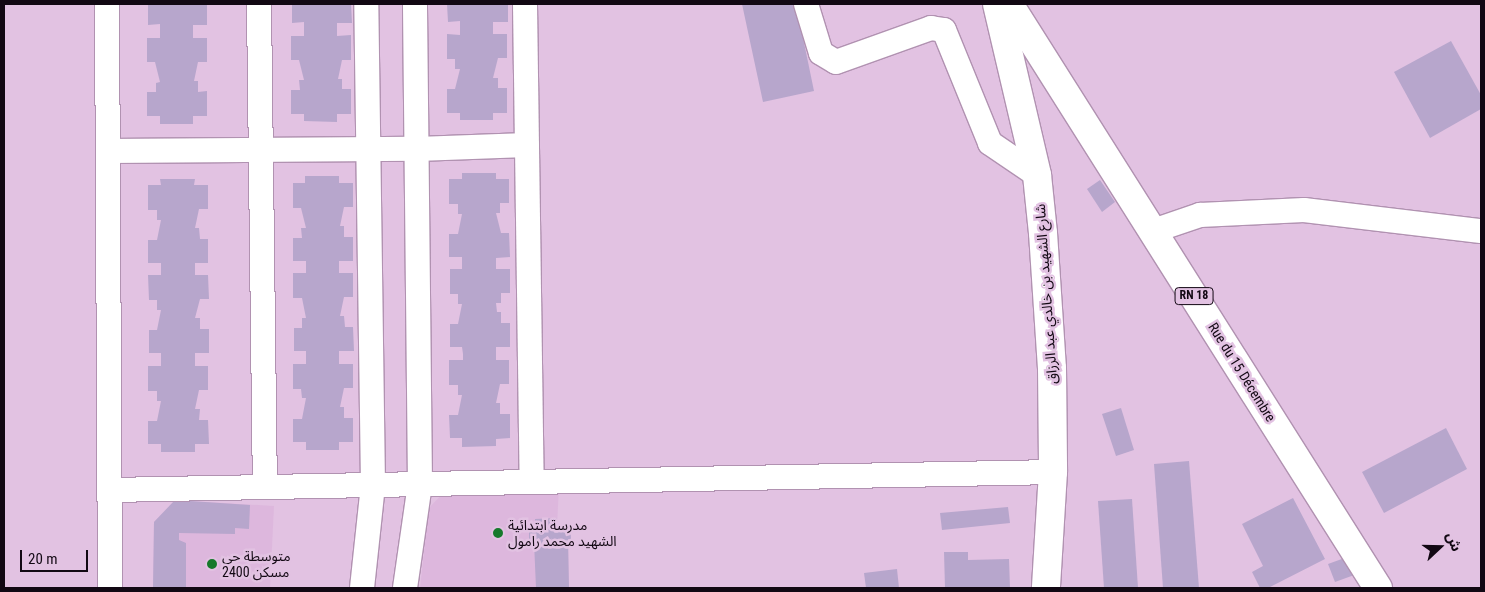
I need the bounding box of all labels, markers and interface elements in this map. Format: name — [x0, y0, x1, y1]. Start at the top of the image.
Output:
street label: شارع الشهيد بن خالدي عبد الرزاق — [1031, 203, 1061, 385]
road number: RN 18 — [1174, 286, 1214, 306]
street label: Rue du 15 Décembre — [1205, 319, 1279, 425]
place label: مدرسة ابتدائية الشهيد محمد رامول — [508, 517, 617, 550]
north arrow — [1415, 522, 1465, 572]
marker: مدرسة ابتدائية الشهيد محمد رامول — [492, 527, 504, 539]
text: ش — [1443, 530, 1465, 553]
scale bar — [22, 540, 90, 572]
place label: متوسطة حي 2400 مسكن — [222, 548, 291, 580]
text: 20 m — [28, 550, 58, 568]
marker: متوسطة حي 2400 مسكن — [206, 558, 218, 570]

